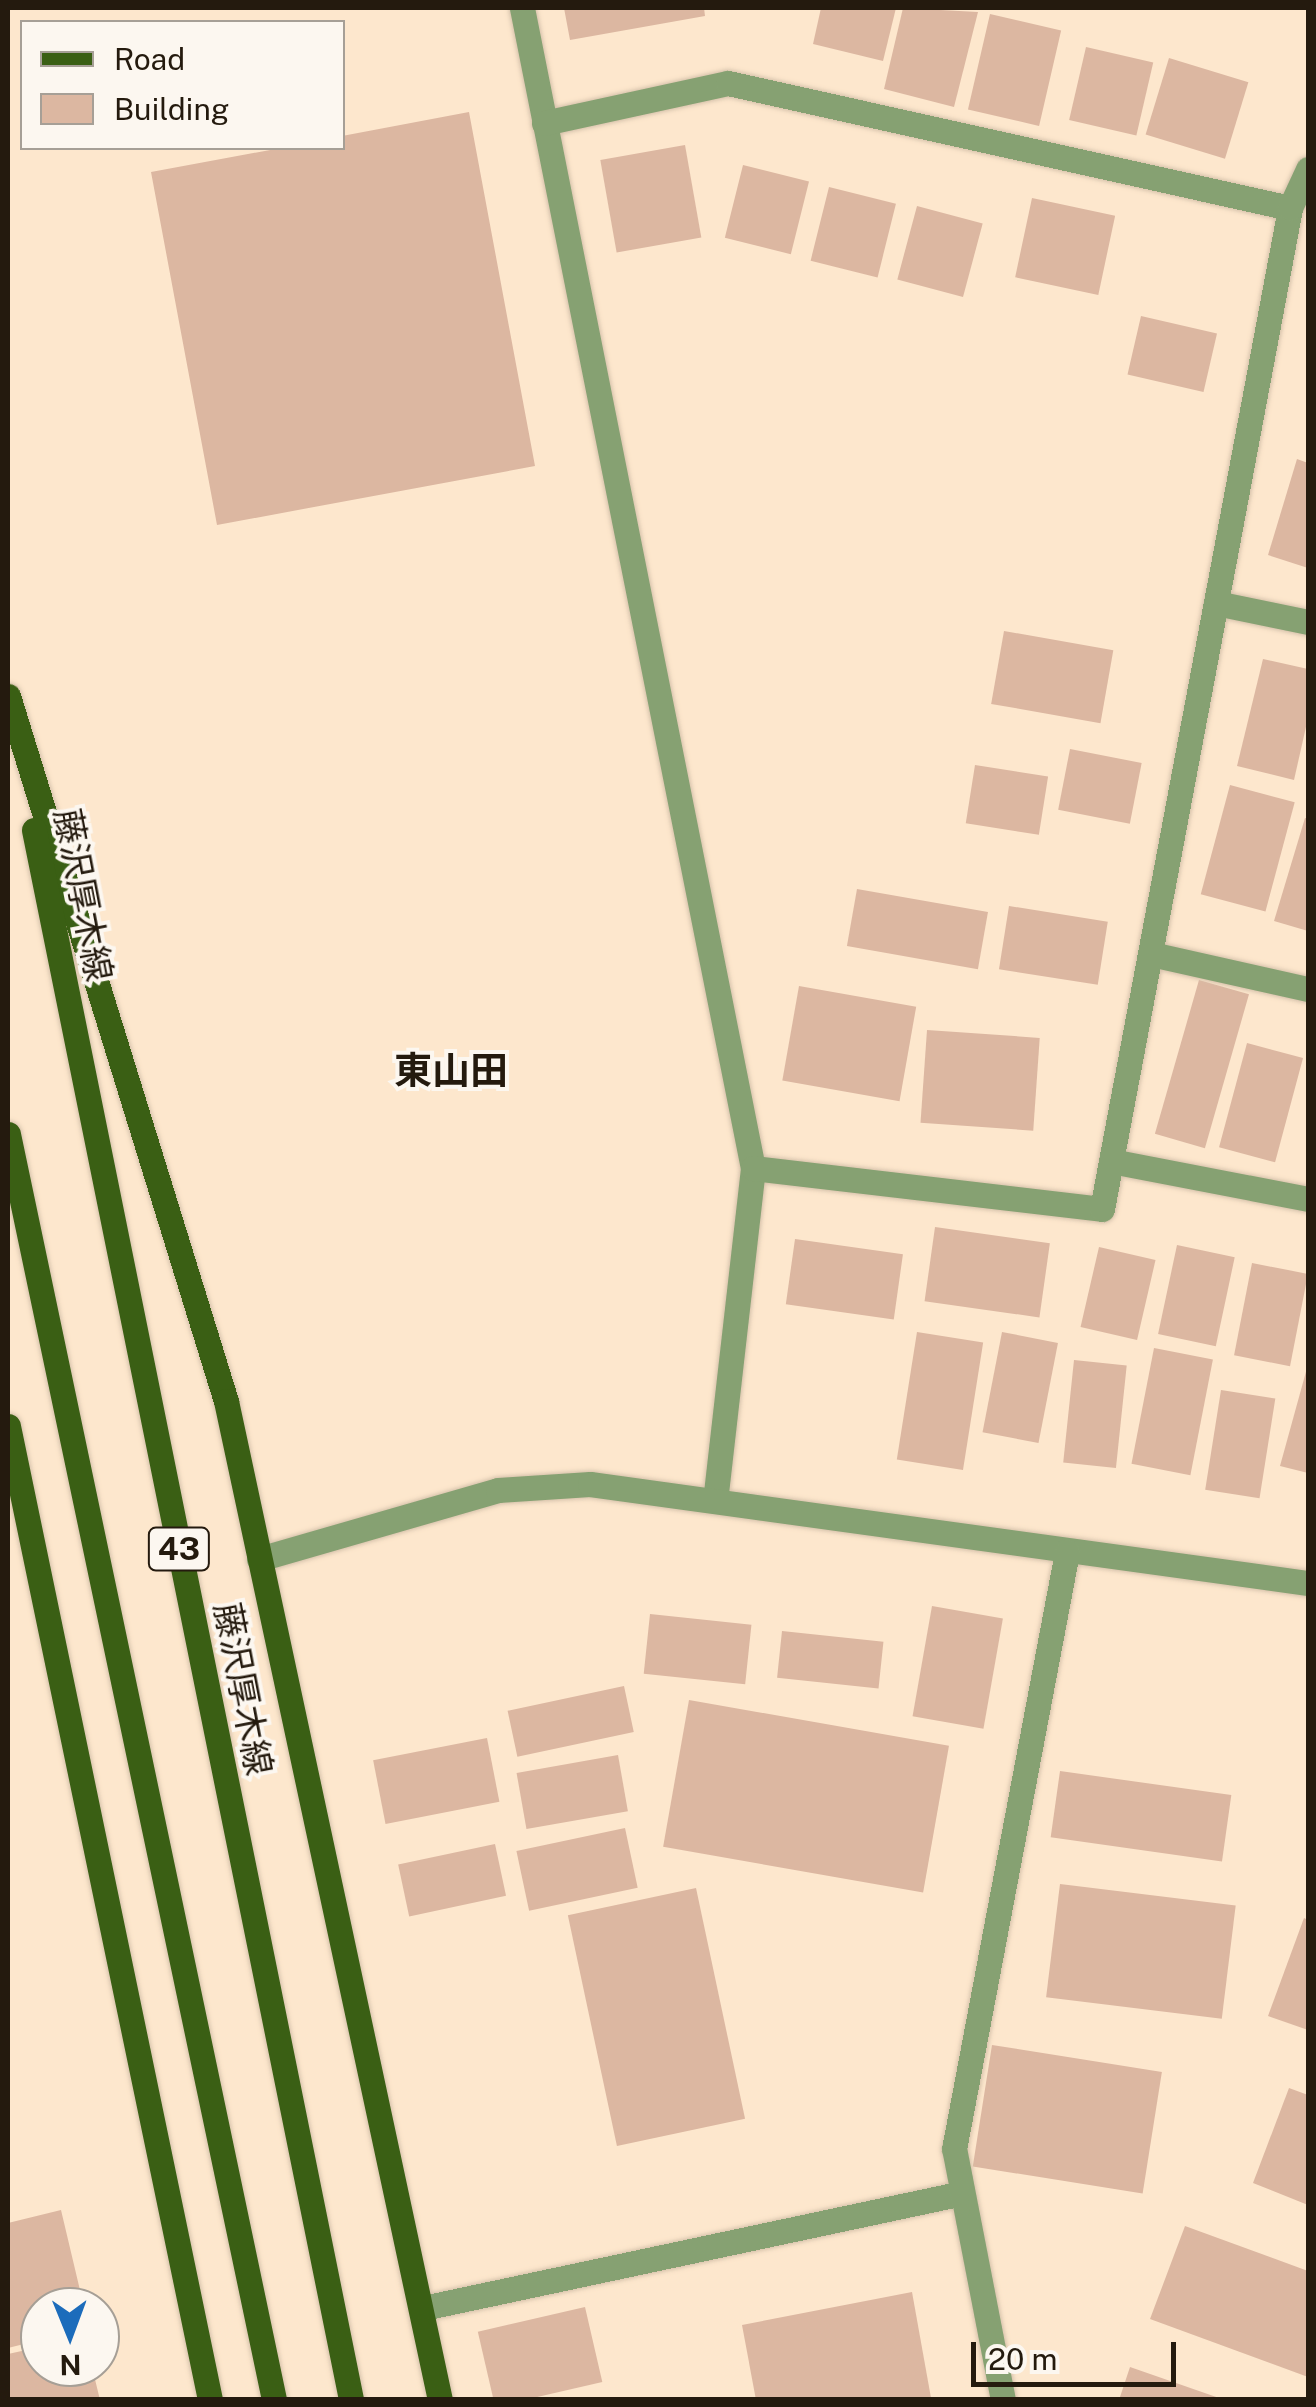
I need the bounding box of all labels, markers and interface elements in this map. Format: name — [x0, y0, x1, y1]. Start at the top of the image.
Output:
legend — [20, 20, 345, 150]
text: Road — [114, 41, 185, 77]
text: Building — [114, 91, 229, 127]
street label: 藤沢厚木線 — [46, 805, 120, 985]
district label: 東山田 — [394, 1048, 508, 1094]
road number: 43 — [146, 1522, 212, 1576]
street label: 藤沢厚木線 — [206, 1599, 280, 1779]
north arrow — [20, 2287, 120, 2387]
scale bar — [976, 2322, 1181, 2384]
text: 20 m — [988, 2341, 1057, 2377]
text: N — [59, 2349, 82, 2382]

